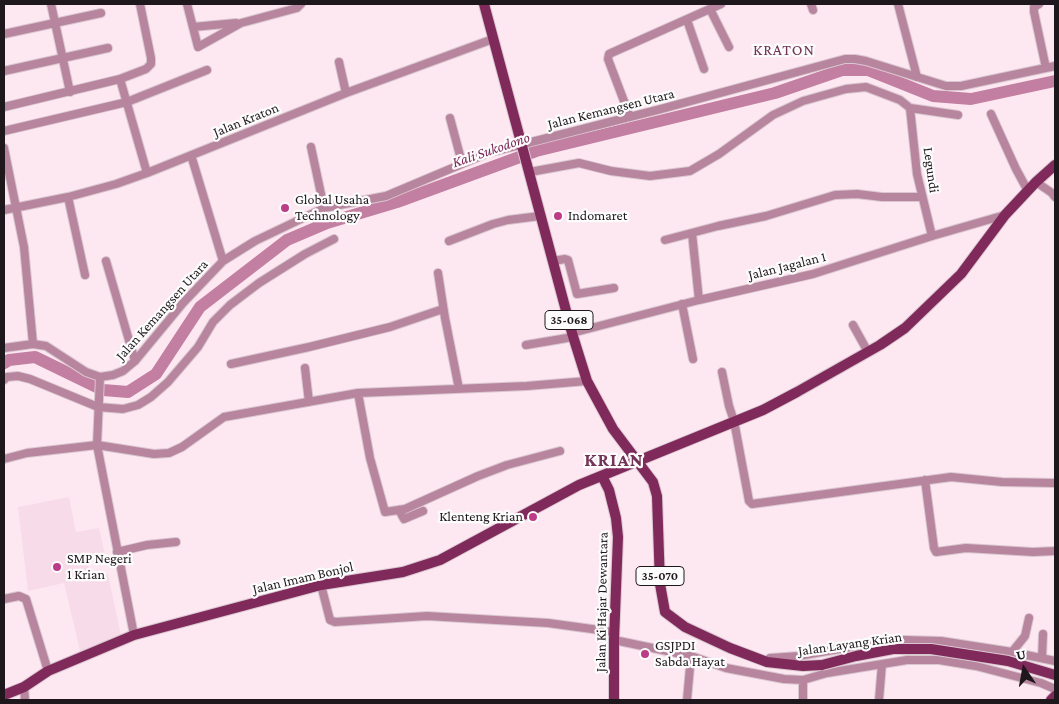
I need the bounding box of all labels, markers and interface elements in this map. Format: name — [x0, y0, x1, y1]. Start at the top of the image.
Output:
district label: KRATON — [752, 40, 816, 60]
street label: Jalan Kemangsen Utara — [546, 85, 676, 133]
street label: Jalan Kraton — [211, 99, 281, 141]
water label: Kali Sukodono — [450, 128, 532, 172]
street label: Legundi — [919, 146, 943, 194]
place label: Global Usaha Technology — [295, 192, 369, 224]
marker: Global Usaha Technology — [279, 202, 291, 214]
place label: Indomaret — [568, 208, 627, 224]
marker: Indomaret — [552, 210, 564, 222]
street label: Jalan Jagalan 1 — [746, 248, 828, 284]
street label: Jalan Kemangsen Utara — [112, 256, 212, 364]
road number: 35-068 — [545, 310, 593, 330]
district label: KRIAN — [584, 449, 644, 471]
place label: Klenteng Krian — [439, 509, 523, 525]
marker: Klenteng Krian — [527, 511, 539, 523]
street label: Jalan Ki Hajar Dewantara — [592, 532, 612, 672]
place label: SMP Negeri 1 Krian — [67, 551, 132, 584]
street label: Jalan Imam Bonjol — [251, 558, 355, 598]
marker: SMP Negeri 1 Krian — [51, 561, 63, 573]
road number: 35-070 — [636, 566, 684, 586]
street label: Jalan Layang Krian — [797, 628, 903, 660]
place label: GSJPDI Sabda Hayat — [655, 638, 725, 670]
north arrow — [999, 644, 1049, 694]
text: U — [1015, 646, 1027, 663]
marker: GSJPDI Sabda Hayat — [639, 648, 651, 660]

